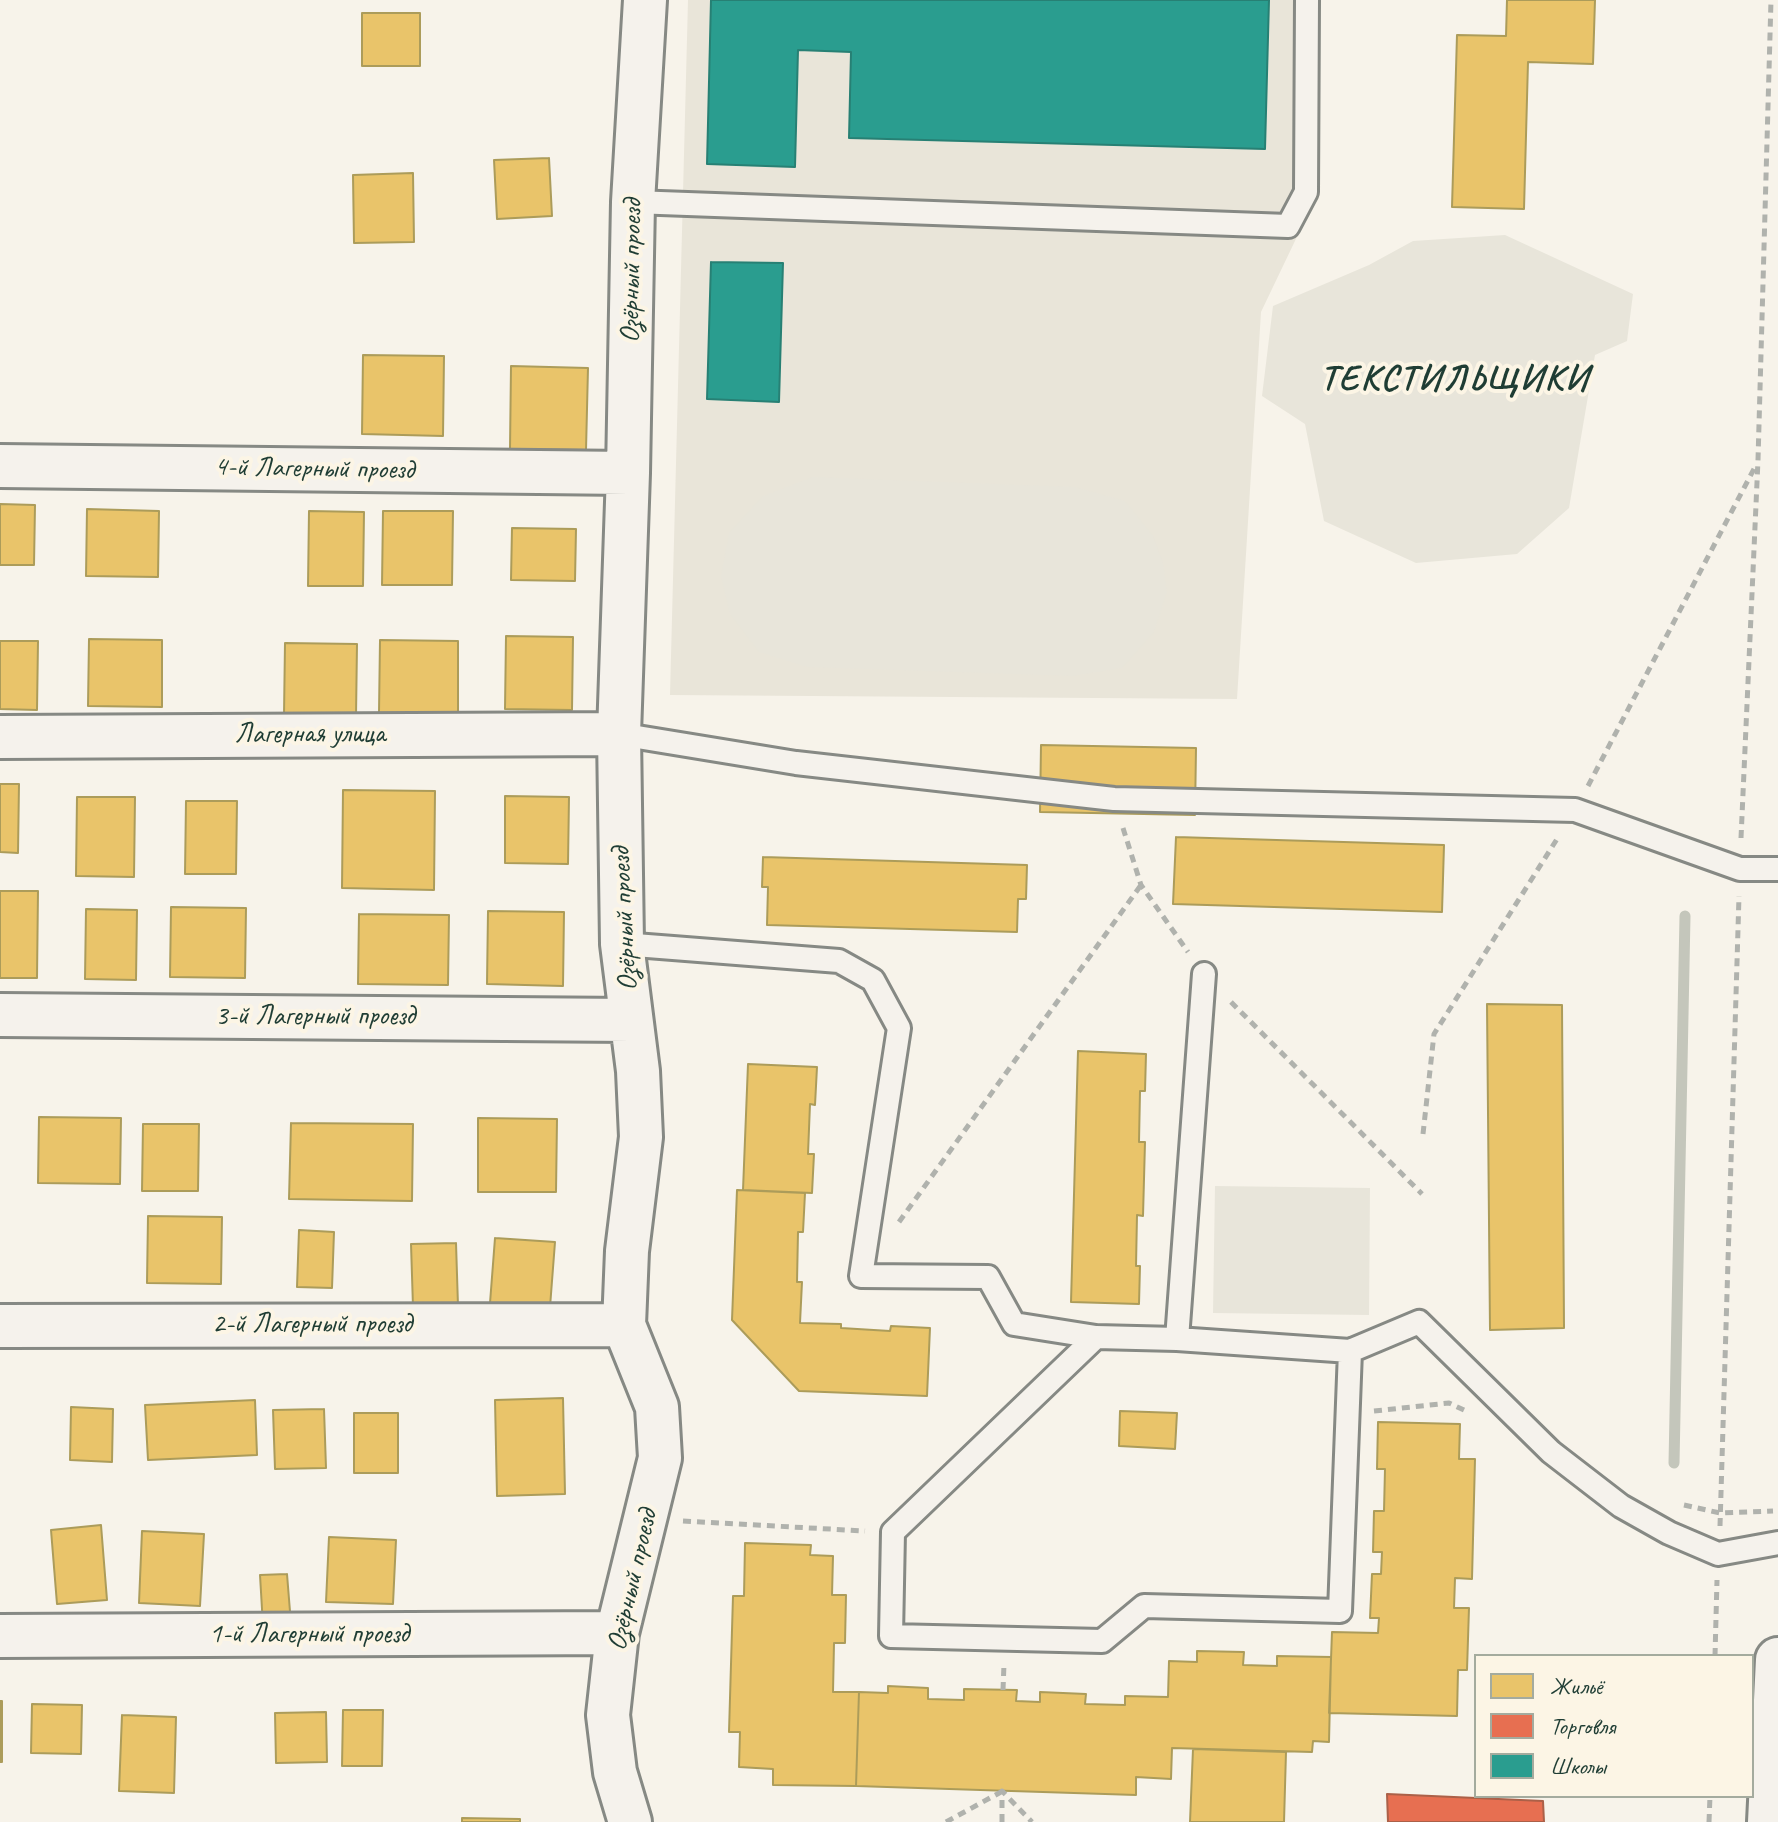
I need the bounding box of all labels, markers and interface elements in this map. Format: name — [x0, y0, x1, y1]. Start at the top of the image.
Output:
street label: Озёрный проезд — [614, 199, 650, 343]
district label: ТЕКСТИЛЬЩИКИ — [1316, 358, 1594, 402]
street label: 4-й Лагерный проезд — [214, 450, 414, 488]
street label: Лагерная улица — [235, 718, 385, 752]
street label: Озёрный проезд — [604, 846, 646, 992]
street label: 3-й Лагерный проезд — [215, 1000, 415, 1034]
street label: 2-й Лагерный проезд — [212, 1308, 412, 1342]
street label: Озёрный проезд — [600, 1506, 666, 1654]
street label: 1-й Лагерный проезд — [209, 1618, 409, 1652]
legend — [1474, 1654, 1754, 1798]
text: Жильё — [1550, 1671, 1602, 1701]
text: Торговля — [1550, 1711, 1615, 1741]
text: Школы — [1550, 1751, 1606, 1781]

